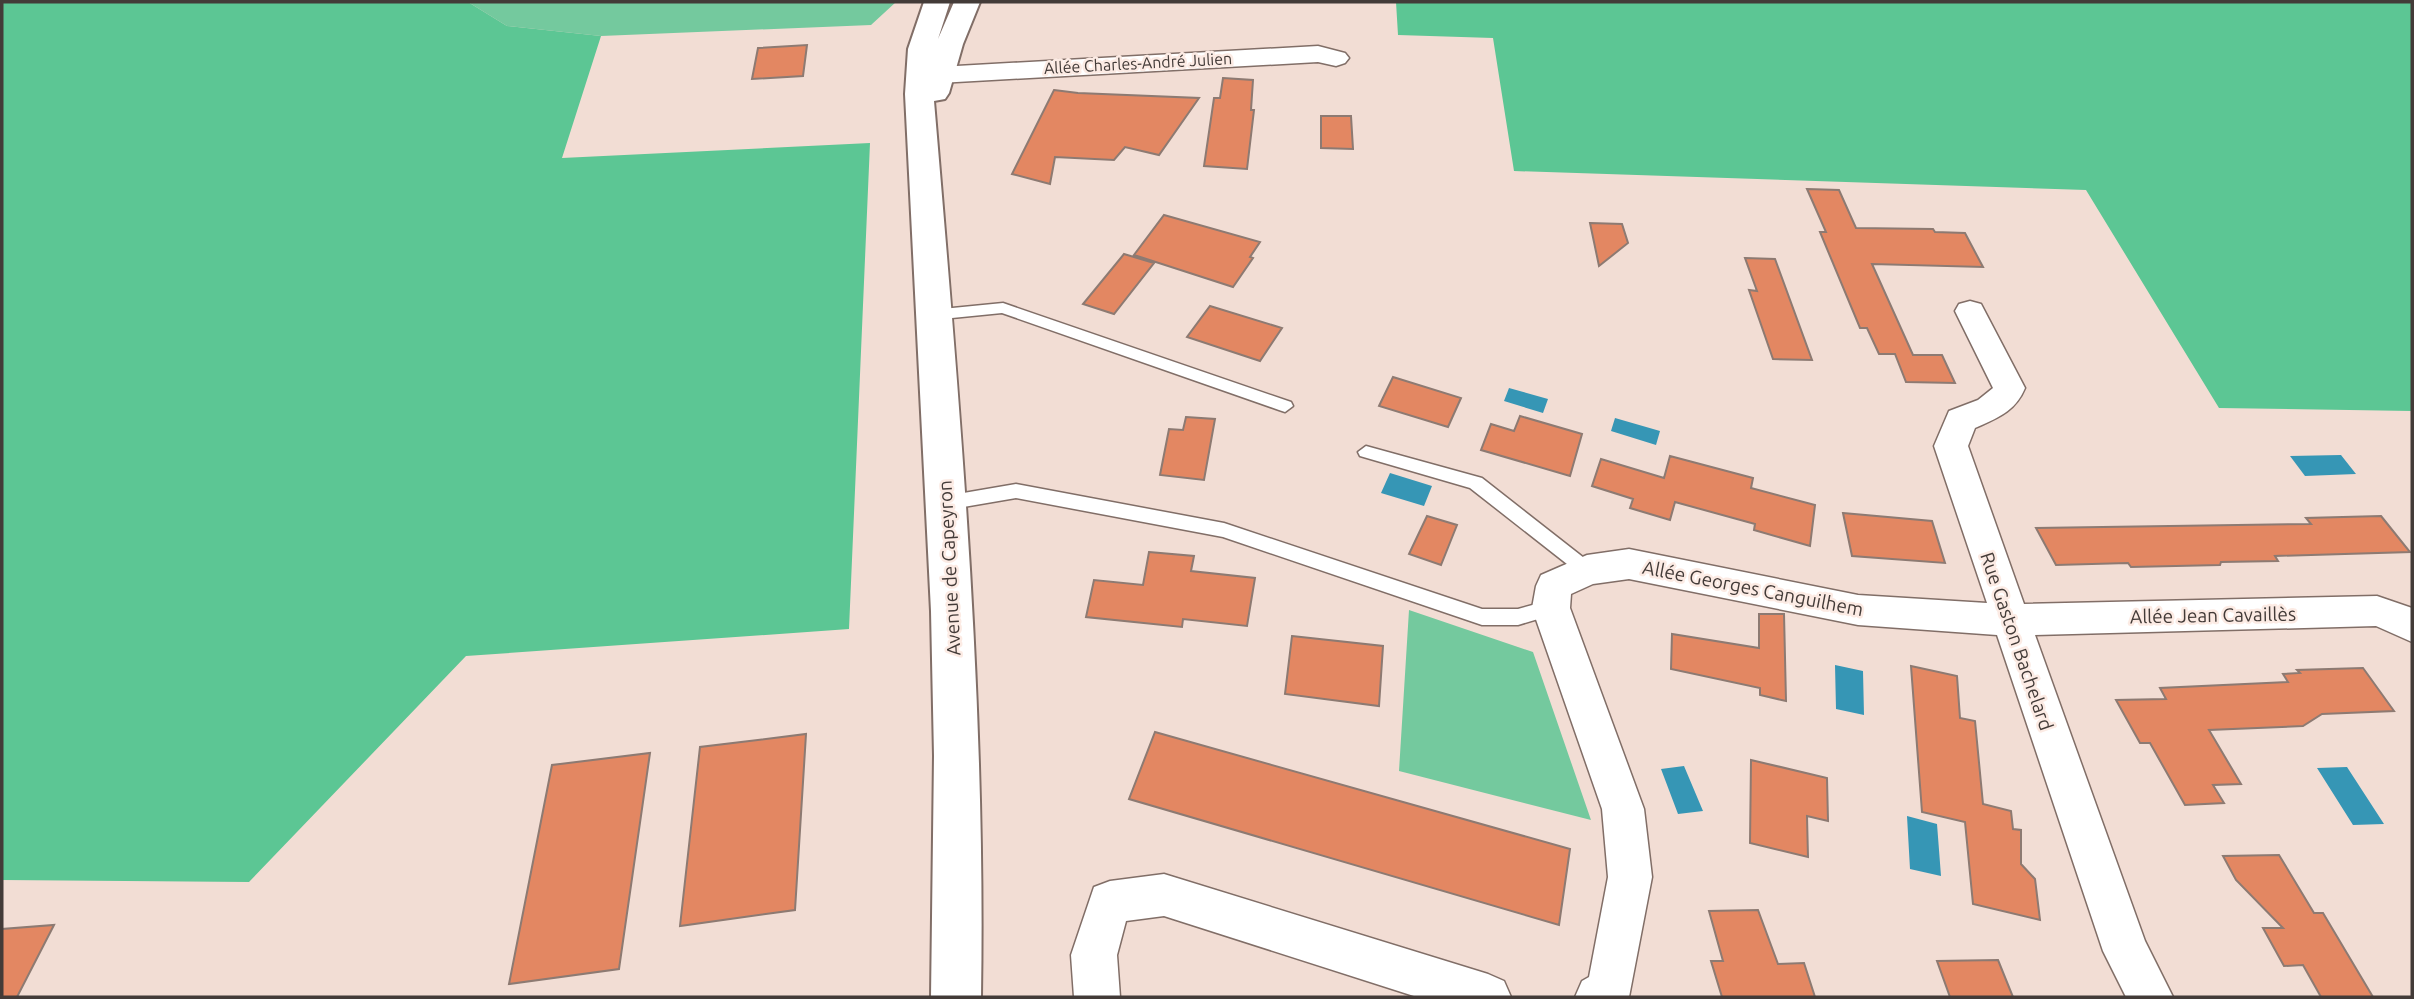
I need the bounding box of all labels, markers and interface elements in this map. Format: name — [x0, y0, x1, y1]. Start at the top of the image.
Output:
street label: Allée Charles-André Julien — [1043, 49, 1233, 77]
street label: Avenue de Capeyron — [933, 480, 965, 656]
street label: Rue Gaston Bachelard — [1976, 549, 2058, 733]
street label: Allée Georges Canguilhem — [1641, 556, 1865, 620]
street label: Allée Jean Cavaillès — [2130, 603, 2296, 627]

